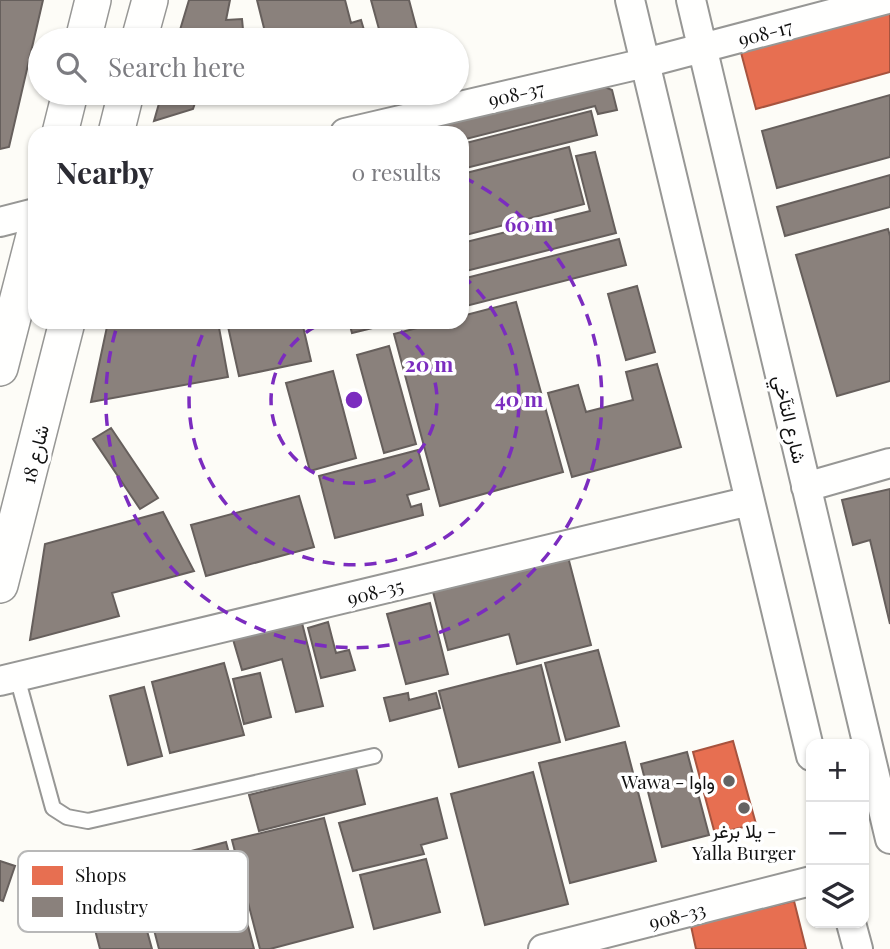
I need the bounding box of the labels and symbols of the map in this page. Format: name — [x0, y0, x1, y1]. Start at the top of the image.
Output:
street label: 908-17 — [735, 12, 795, 52]
street label: 908-37 — [485, 74, 547, 112]
text: 60 m — [504, 209, 554, 237]
text: 20 m — [405, 349, 453, 377]
street label: شارع التآخي — [764, 372, 814, 467]
text: 40 m — [495, 384, 543, 412]
centre of rings — [342, 388, 366, 412]
street label: شارع 18 — [14, 422, 55, 486]
street label: 908-35 — [344, 571, 406, 610]
place label: Wawa - واوا — [620, 768, 715, 794]
marker: Wawa - واوا — [721, 773, 737, 789]
marker: يلا برغر - Yalla Burger — [736, 800, 752, 816]
place label: يلا برغر - Yalla Burger — [691, 817, 796, 865]
legend — [18, 851, 248, 932]
text: Shops — [75, 861, 126, 887]
text: Industry — [75, 893, 149, 919]
street label: 908-33 — [646, 895, 708, 935]

